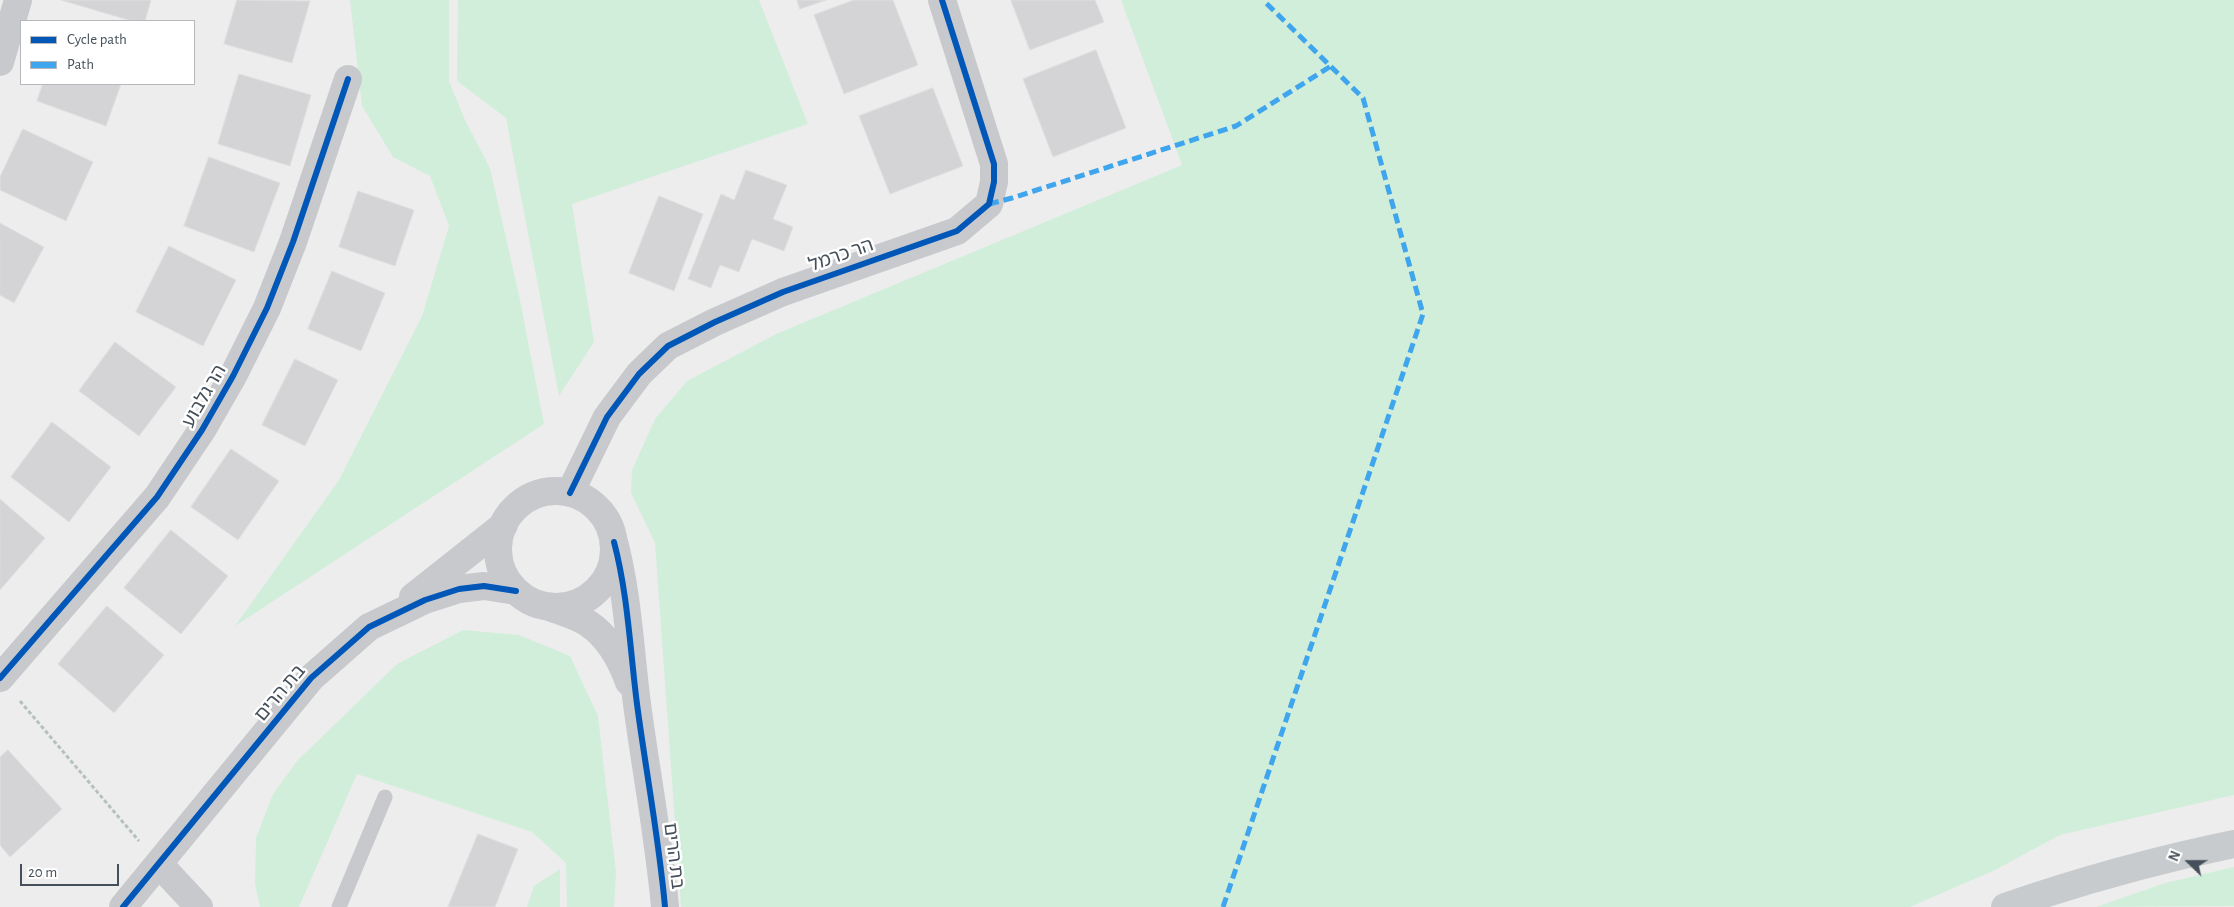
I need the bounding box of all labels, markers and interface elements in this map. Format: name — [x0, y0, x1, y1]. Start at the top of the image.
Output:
legend — [20, 20, 195, 85]
text: Cycle path — [67, 32, 127, 47]
text: Path — [67, 57, 94, 72]
street label: הר כרמל — [806, 233, 876, 277]
street label: הר גלבוע — [177, 361, 231, 431]
street label: בת הרים — [250, 660, 310, 726]
street label: בת הרים — [659, 821, 689, 891]
north arrow — [2164, 837, 2214, 887]
text: N — [2167, 849, 2183, 864]
scale bar — [22, 854, 121, 886]
text: 20 m — [28, 865, 57, 880]

